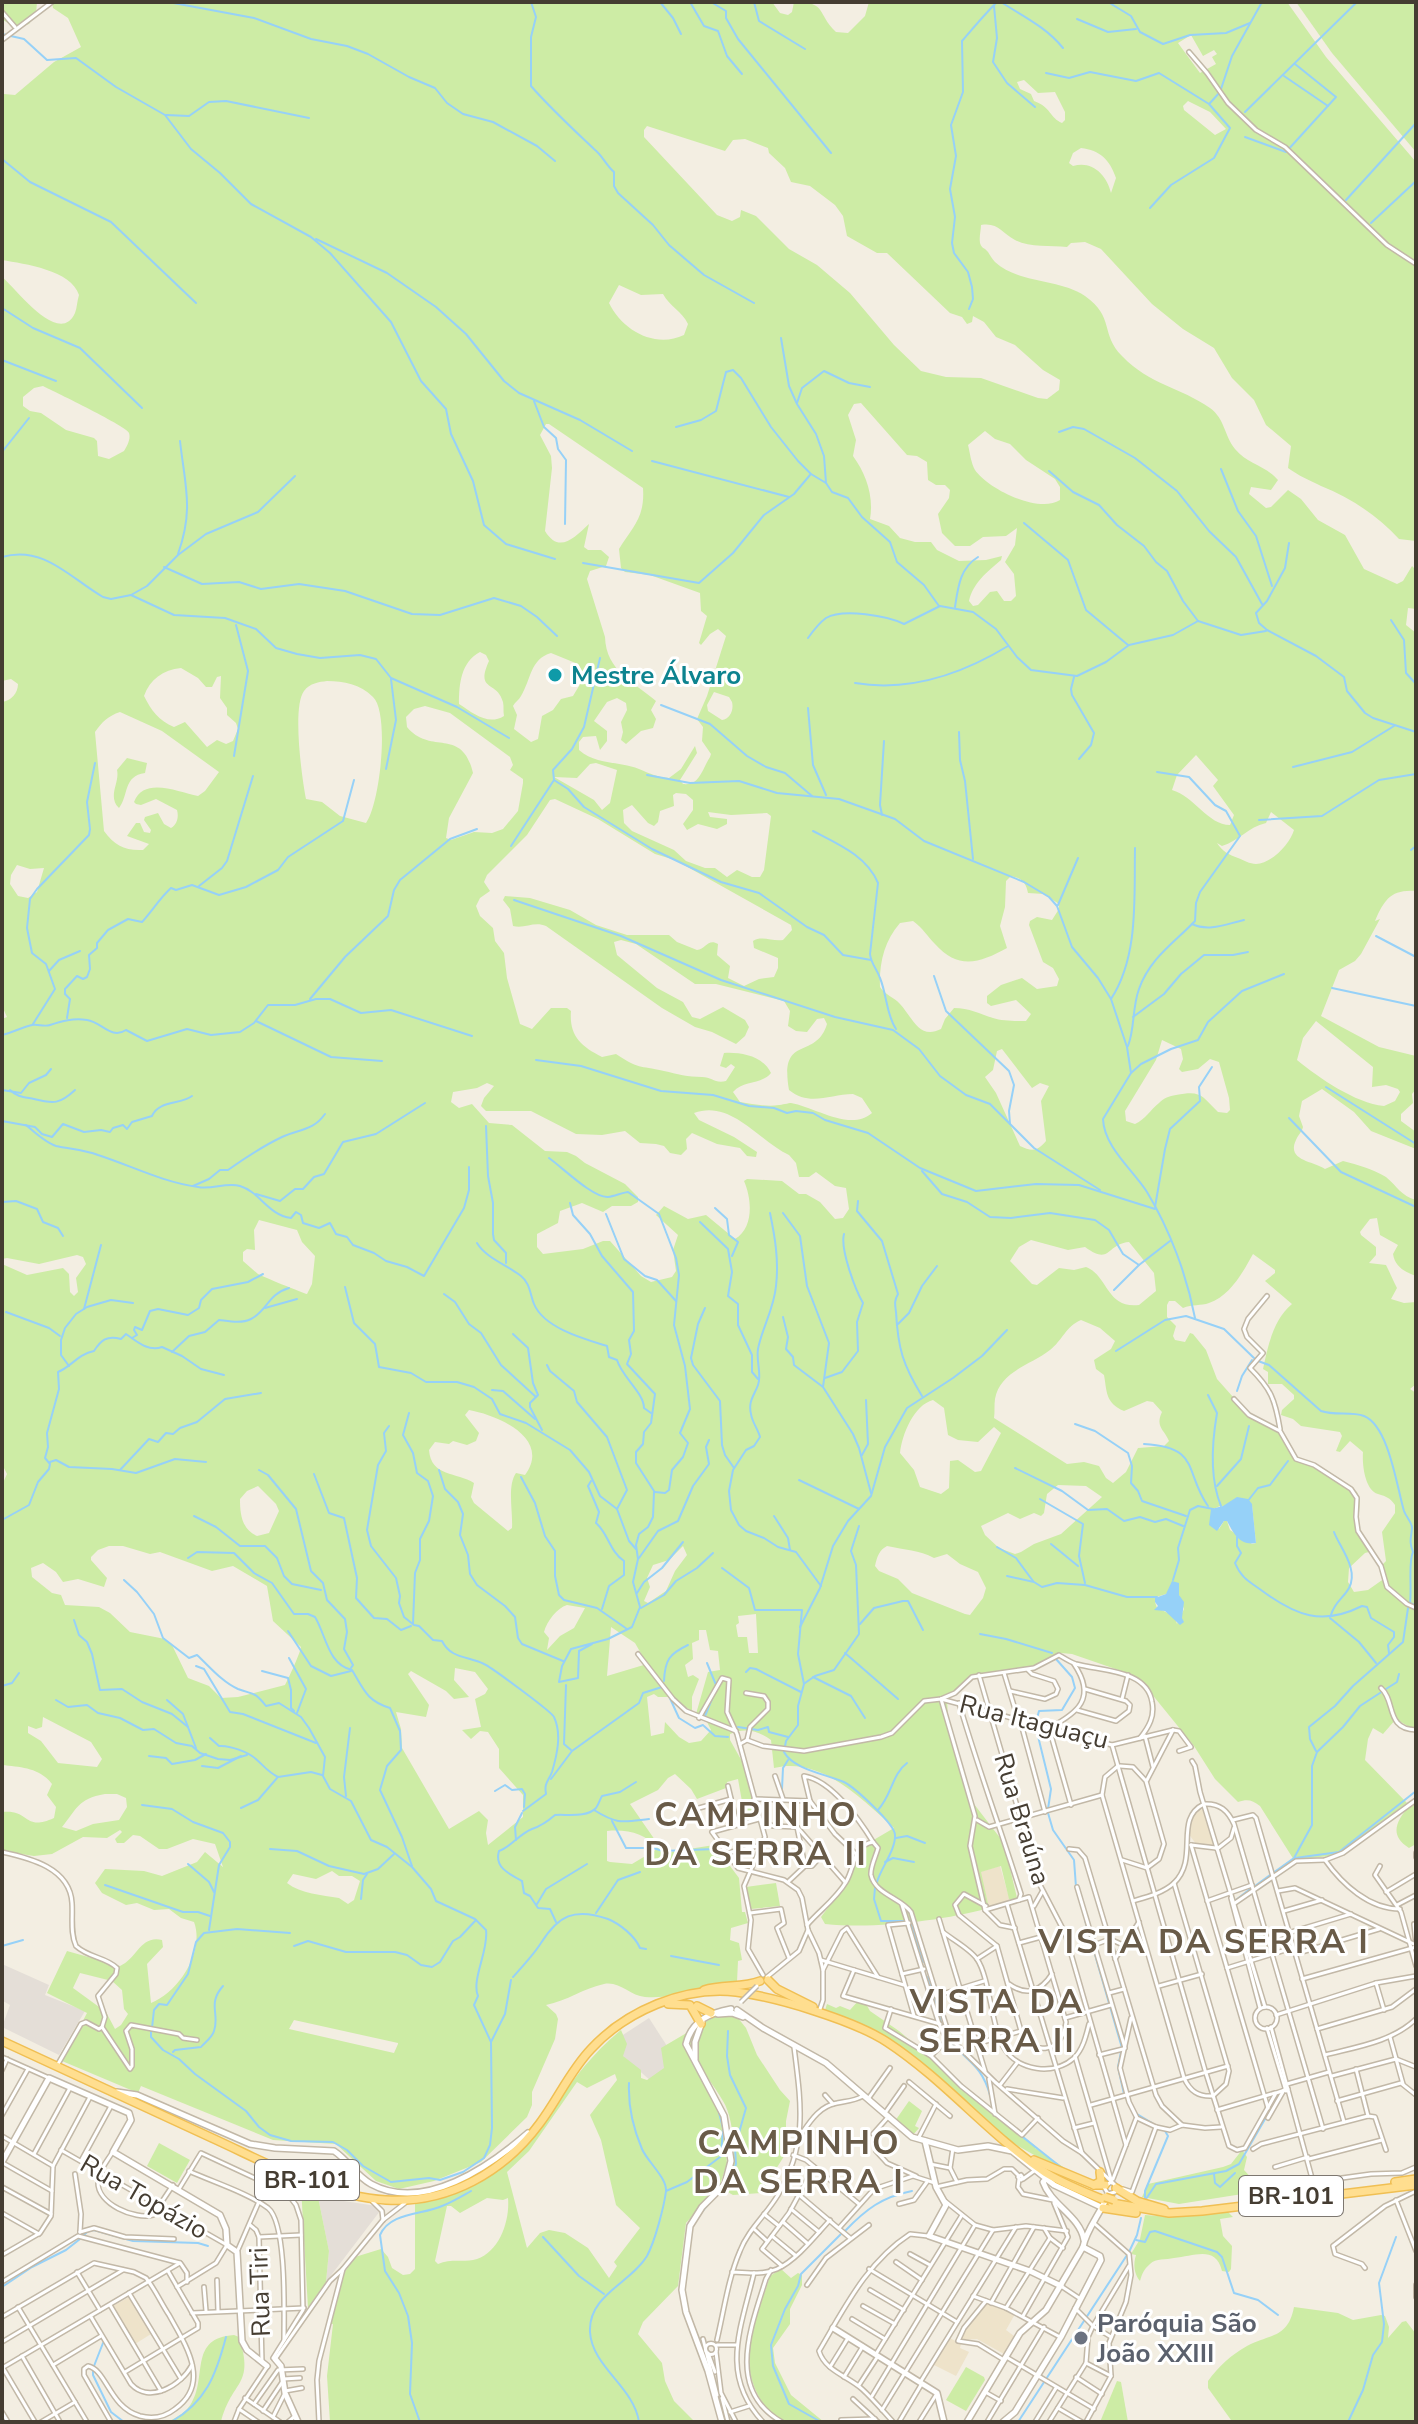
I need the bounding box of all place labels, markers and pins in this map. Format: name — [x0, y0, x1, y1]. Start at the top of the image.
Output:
place label: Mestre Álvaro — [571, 658, 741, 693]
marker: Mestre Álvaro — [546, 666, 564, 684]
place label: Paróquia São João XXIII — [1096, 2306, 1257, 2371]
marker: Paróquia São João XXIII — [1072, 2329, 1090, 2347]

